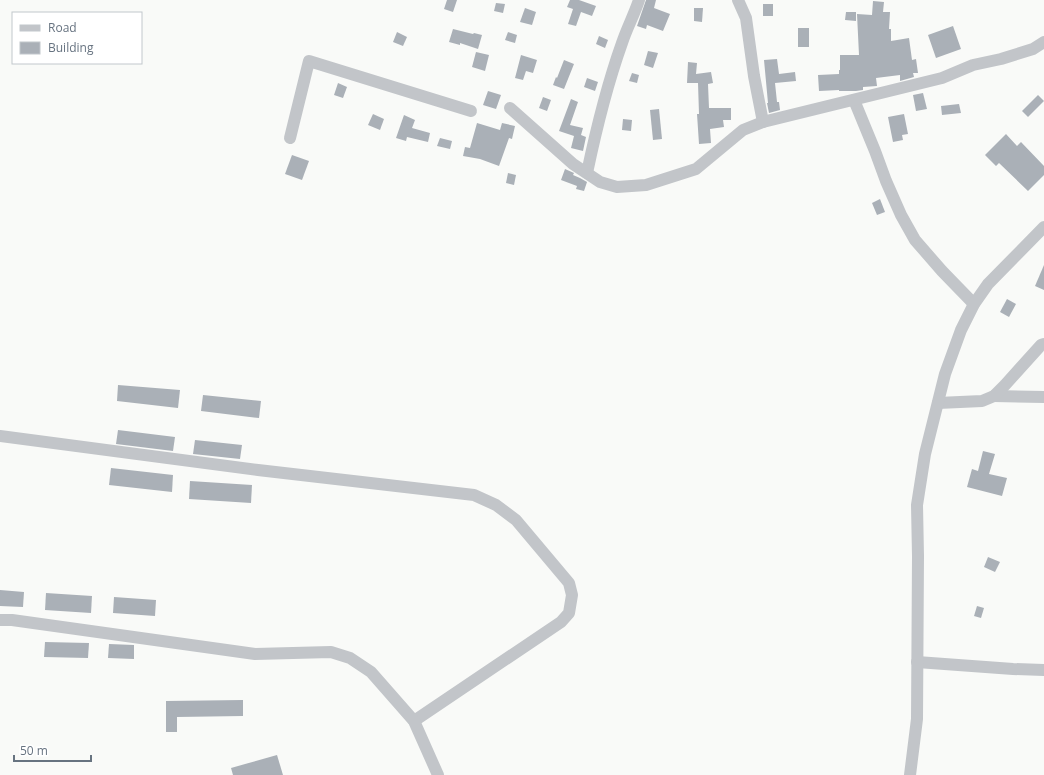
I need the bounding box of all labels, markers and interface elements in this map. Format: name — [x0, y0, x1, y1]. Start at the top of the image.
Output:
legend — [12, 12, 142, 64]
text: Road — [48, 19, 77, 36]
text: Building — [48, 39, 94, 56]
scale bar — [14, 737, 91, 763]
text: 50 m — [20, 742, 48, 759]

